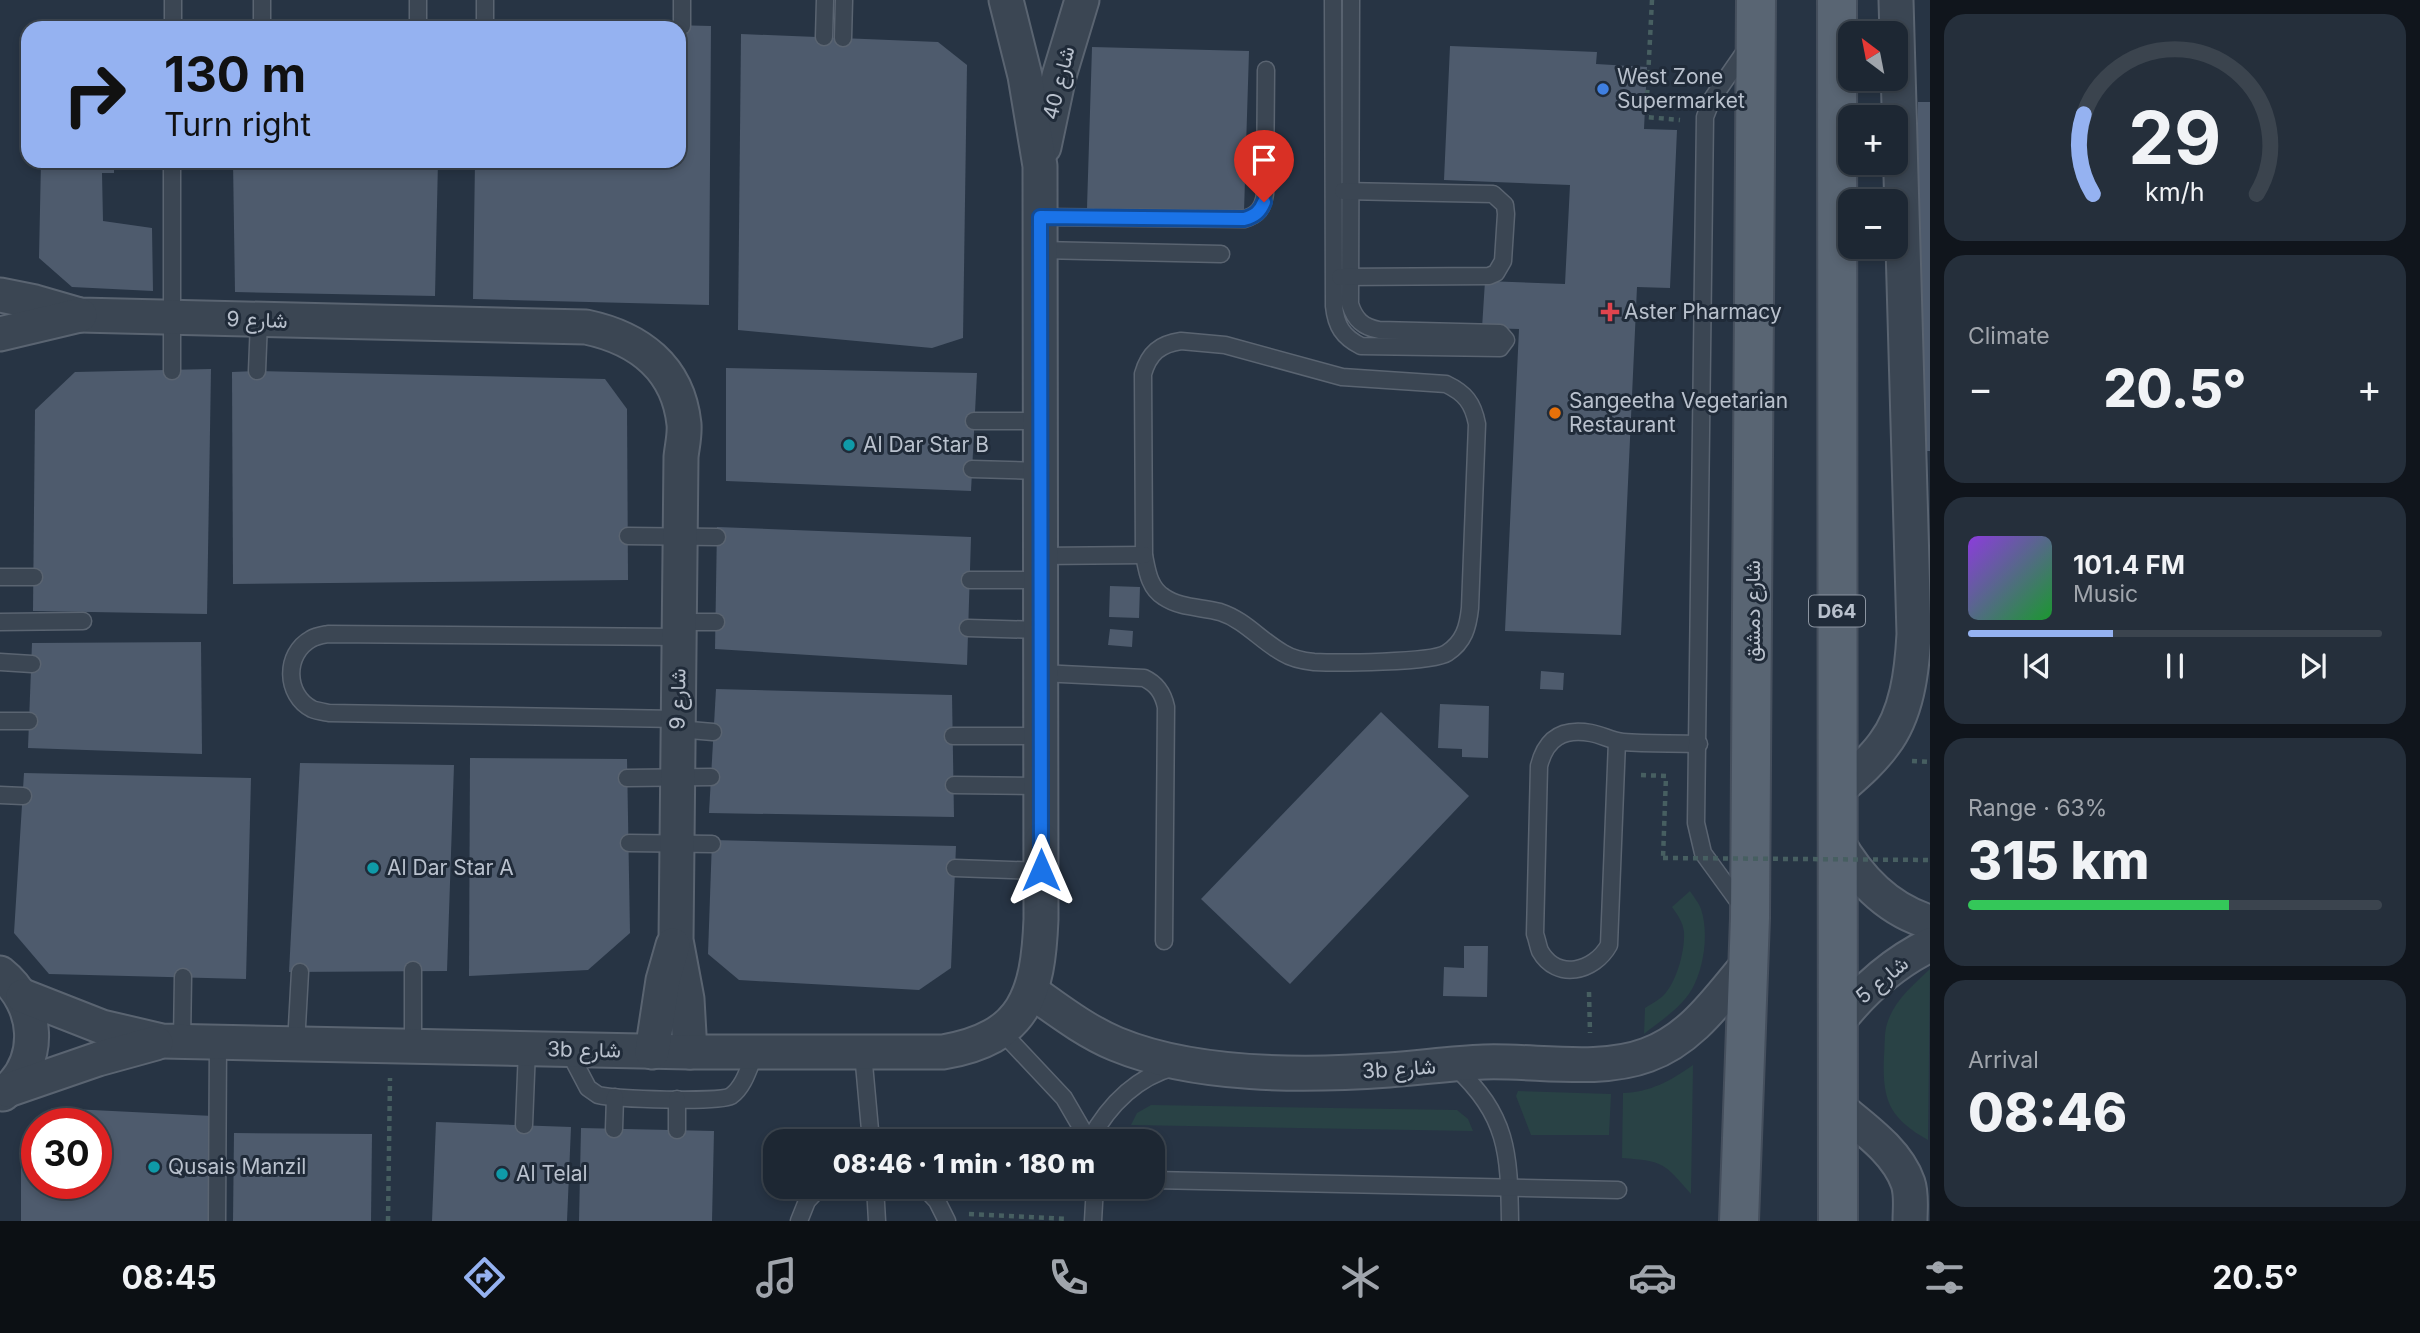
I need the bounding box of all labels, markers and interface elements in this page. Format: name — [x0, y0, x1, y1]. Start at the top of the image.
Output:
north arrow — [1838, 21, 1908, 91]
map controls — [1838, 21, 1908, 259]
street label: شارع 40 — [1037, 43, 1082, 123]
text: 130 m — [164, 45, 306, 104]
icon: right — [49, 49, 140, 140]
place label: West Zone Supermarket — [1617, 64, 1745, 113]
marker: West Zone Supermarket — [1595, 81, 1611, 97]
text: 29 — [2128, 93, 2222, 182]
text: Turn right — [164, 105, 311, 144]
button: + — [1838, 105, 1908, 175]
pin — [1234, 130, 1294, 202]
icon: arrive — [1245, 141, 1283, 179]
text: km/h — [2145, 177, 2205, 207]
button: − — [1838, 189, 1908, 259]
place label: Aster Pharmacy — [1624, 299, 1782, 324]
marker: Aster Pharmacy — [1602, 304, 1618, 320]
street label: شارع 9 — [226, 306, 288, 335]
text: Climate — [1968, 322, 2050, 350]
text: 20.5° — [2103, 357, 2247, 420]
text: − — [1968, 365, 1993, 411]
text: + — [2357, 365, 2382, 411]
place label: Sangeetha Vegetarian Restaurant — [1569, 388, 1788, 437]
marker: Sangeetha Vegetarian Restaurant — [1547, 405, 1563, 421]
place label: Al Dar Star B — [863, 432, 989, 457]
marker: Al Dar Star B — [841, 437, 857, 453]
text: 101.4 FM — [2073, 549, 2185, 580]
street label: شارع دمشق — [1740, 560, 1767, 662]
text: Music — [2073, 580, 2138, 608]
road number: D64 — [1809, 596, 1865, 626]
icon: previous — [2018, 647, 2056, 685]
icon: pause — [2156, 647, 2194, 685]
icon: next — [2294, 647, 2332, 685]
street label: شارع 9 — [664, 668, 693, 730]
text: Range · 63% — [1968, 794, 2107, 822]
text: 315 km — [1968, 829, 2149, 892]
position arrow — [1004, 833, 1078, 907]
place label: Al Dar Star A — [387, 855, 514, 880]
marker: Al Dar Star A — [365, 860, 381, 876]
street label: شارع 5 — [1850, 950, 1914, 1010]
street label: 3b شارع — [547, 1036, 621, 1065]
text: Arrival — [1968, 1046, 2039, 1074]
street label: 3b شارع — [1361, 1053, 1437, 1086]
text: 08:46 — [1968, 1081, 2127, 1144]
speed limit sign: 30 — [21, 1108, 112, 1199]
text: 08:46 · 1 min · 180 m — [833, 1148, 1095, 1179]
place label: Qusais Manzil — [168, 1154, 306, 1179]
marker: Qusais Manzil — [146, 1159, 162, 1175]
place label: Al Telal — [516, 1161, 588, 1186]
marker: Al Telal — [494, 1166, 510, 1182]
icon: directions — [460, 1253, 509, 1302]
icon: music — [752, 1253, 801, 1302]
icon: phone — [1044, 1253, 1093, 1302]
icon: climate — [1336, 1253, 1385, 1302]
icon: car — [1628, 1253, 1677, 1302]
icon: filters — [1920, 1253, 1969, 1302]
text: 08:45 — [122, 1258, 217, 1297]
text: 20.5° — [2212, 1258, 2298, 1297]

